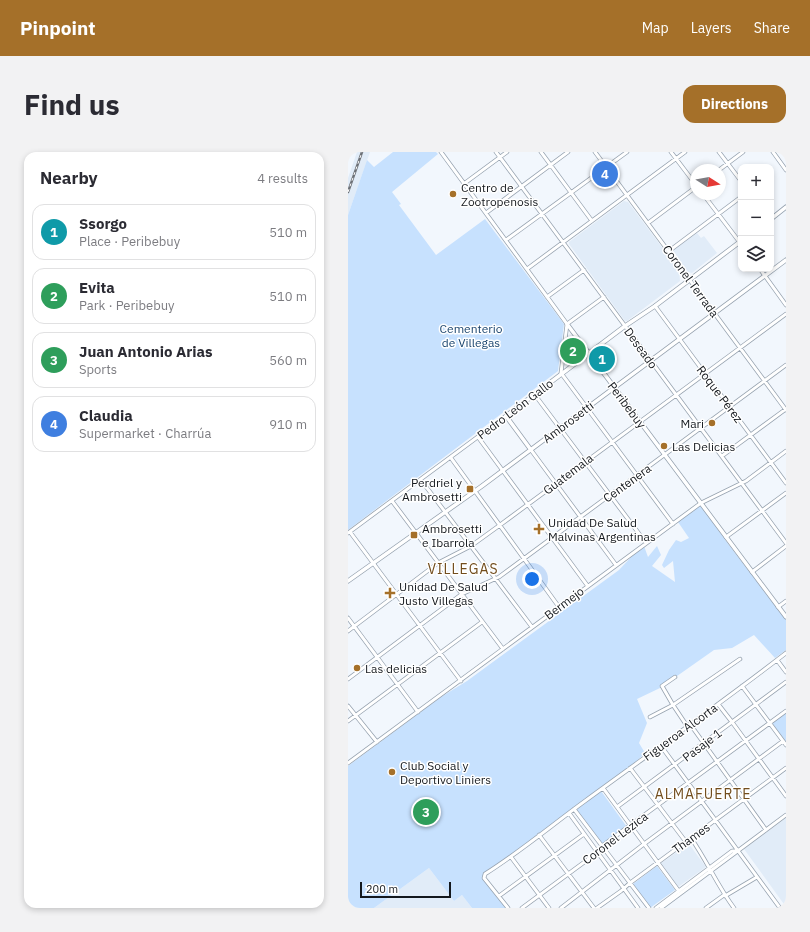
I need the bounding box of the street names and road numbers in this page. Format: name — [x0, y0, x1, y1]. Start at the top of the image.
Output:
street label: Coronel Terrada — [660, 242, 723, 321]
street label: Deseado — [621, 325, 661, 372]
street label: Roque Pérez — [694, 363, 747, 426]
street label: Pedro León Gallo — [474, 375, 556, 442]
street label: Peribebuy — [605, 379, 649, 431]
street label: Ambrosetti — [540, 398, 596, 446]
street label: Guatemala — [540, 450, 596, 498]
street label: Centenera — [600, 460, 654, 505]
street label: Bermejo — [541, 583, 587, 623]
street label: Figueroa Alcorta — [640, 700, 721, 764]
street label: Pasaje 1 — [679, 725, 725, 765]
street label: Coronel Lezica — [579, 808, 651, 868]
street label: Thames — [669, 819, 713, 857]

